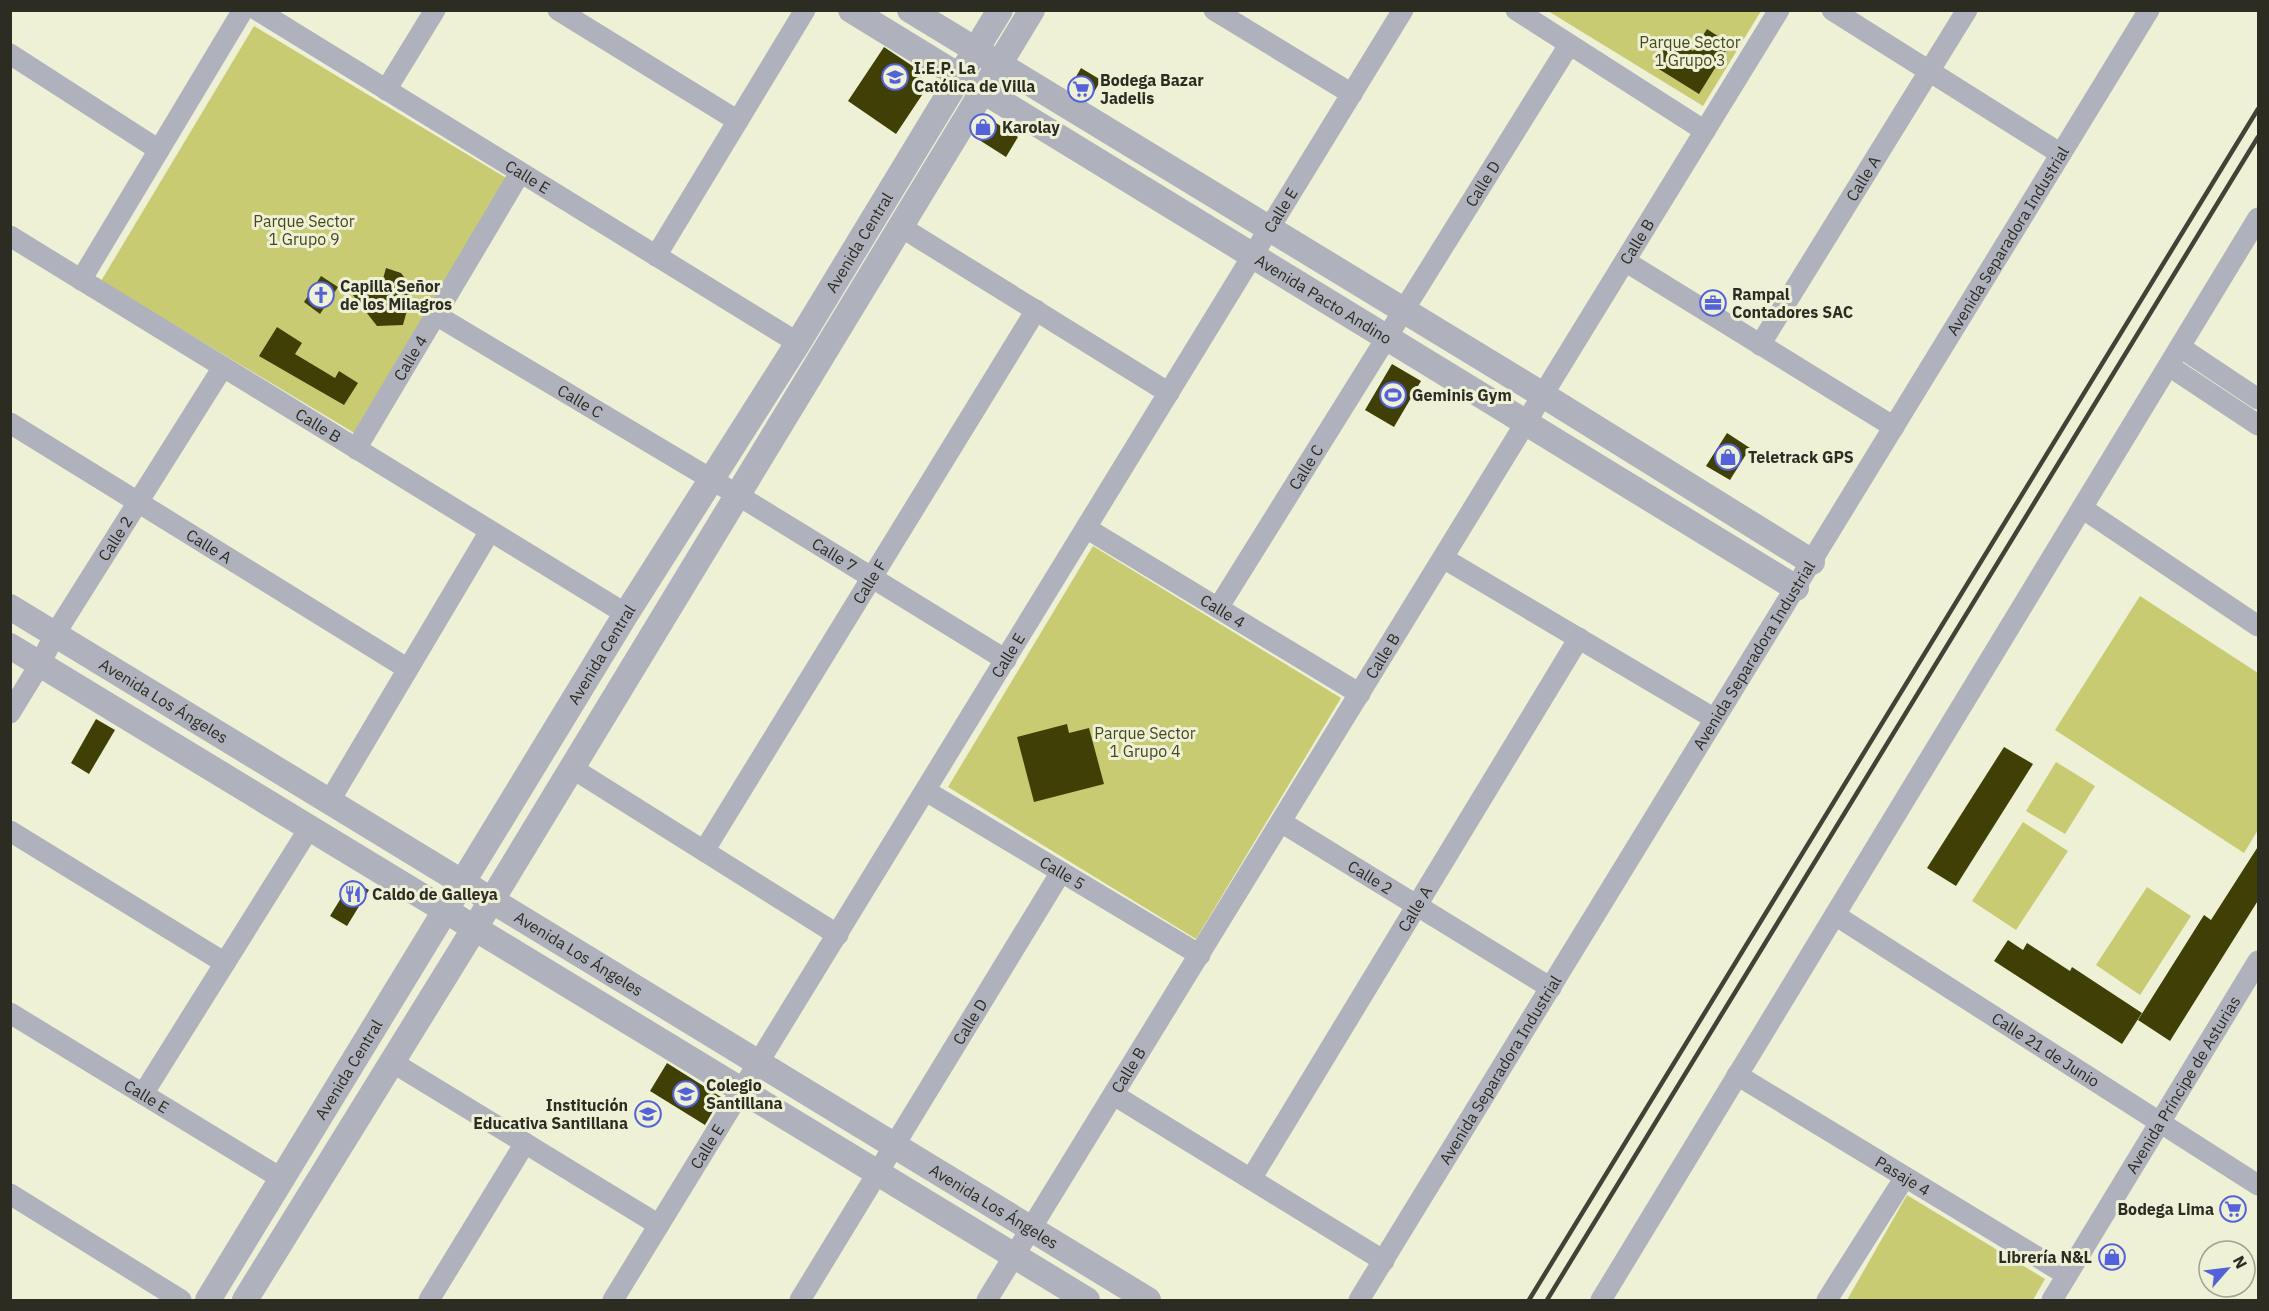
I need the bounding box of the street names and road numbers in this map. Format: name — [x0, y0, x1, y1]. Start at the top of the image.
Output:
street label: Avenida Separadora Industrial — [1942, 143, 2073, 339]
street label: Calle A — [1841, 152, 1885, 205]
street label: Calle E — [502, 155, 554, 198]
street label: Calle D — [1461, 157, 1504, 210]
street label: Calle E — [1259, 184, 1302, 236]
street label: Avenida Central — [821, 189, 897, 296]
street label: Calle B — [1615, 215, 1658, 268]
street label: Avenida Pacto Andino — [1252, 250, 1396, 348]
street label: Calle 4 — [389, 332, 431, 384]
street label: Calle C — [554, 380, 607, 422]
street label: Calle B — [292, 404, 345, 447]
street label: Calle C — [1284, 441, 1327, 493]
street label: Calle 2 — [94, 512, 137, 565]
street label: Calle A — [183, 524, 236, 568]
street label: Calle 7 — [808, 533, 861, 576]
street label: Calle F — [848, 556, 891, 608]
street label: Avenida Separadora Industrial — [1688, 557, 1819, 753]
street label: Calle 4 — [1197, 590, 1249, 632]
street label: Avenida Central — [563, 601, 639, 708]
street label: Calle E — [986, 629, 1029, 681]
street label: Calle B — [1361, 629, 1404, 682]
street label: Avenida Los Ángeles — [96, 654, 232, 747]
street label: Calle 5 — [1036, 851, 1089, 894]
street label: Calle 2 — [1344, 856, 1397, 898]
street label: Calle A — [1393, 882, 1436, 935]
street label: Avenida Los Ángeles — [511, 907, 647, 1000]
street label: Avenida Separadora Industrial — [1435, 972, 1565, 1168]
street label: Avenida Príncipe de Asturias — [2121, 992, 2244, 1177]
street label: Calle D — [948, 995, 991, 1048]
street label: Calle 21 de Junio — [1988, 1008, 2103, 1091]
street label: Avenida Central — [310, 1016, 387, 1123]
street label: Calle B — [1107, 1043, 1150, 1097]
street label: Calle E — [120, 1075, 173, 1118]
street label: Calle E — [686, 1120, 728, 1173]
street label: Pasaje 4 — [1872, 1151, 1934, 1200]
street label: Avenida Los Ángeles — [926, 1159, 1062, 1253]

